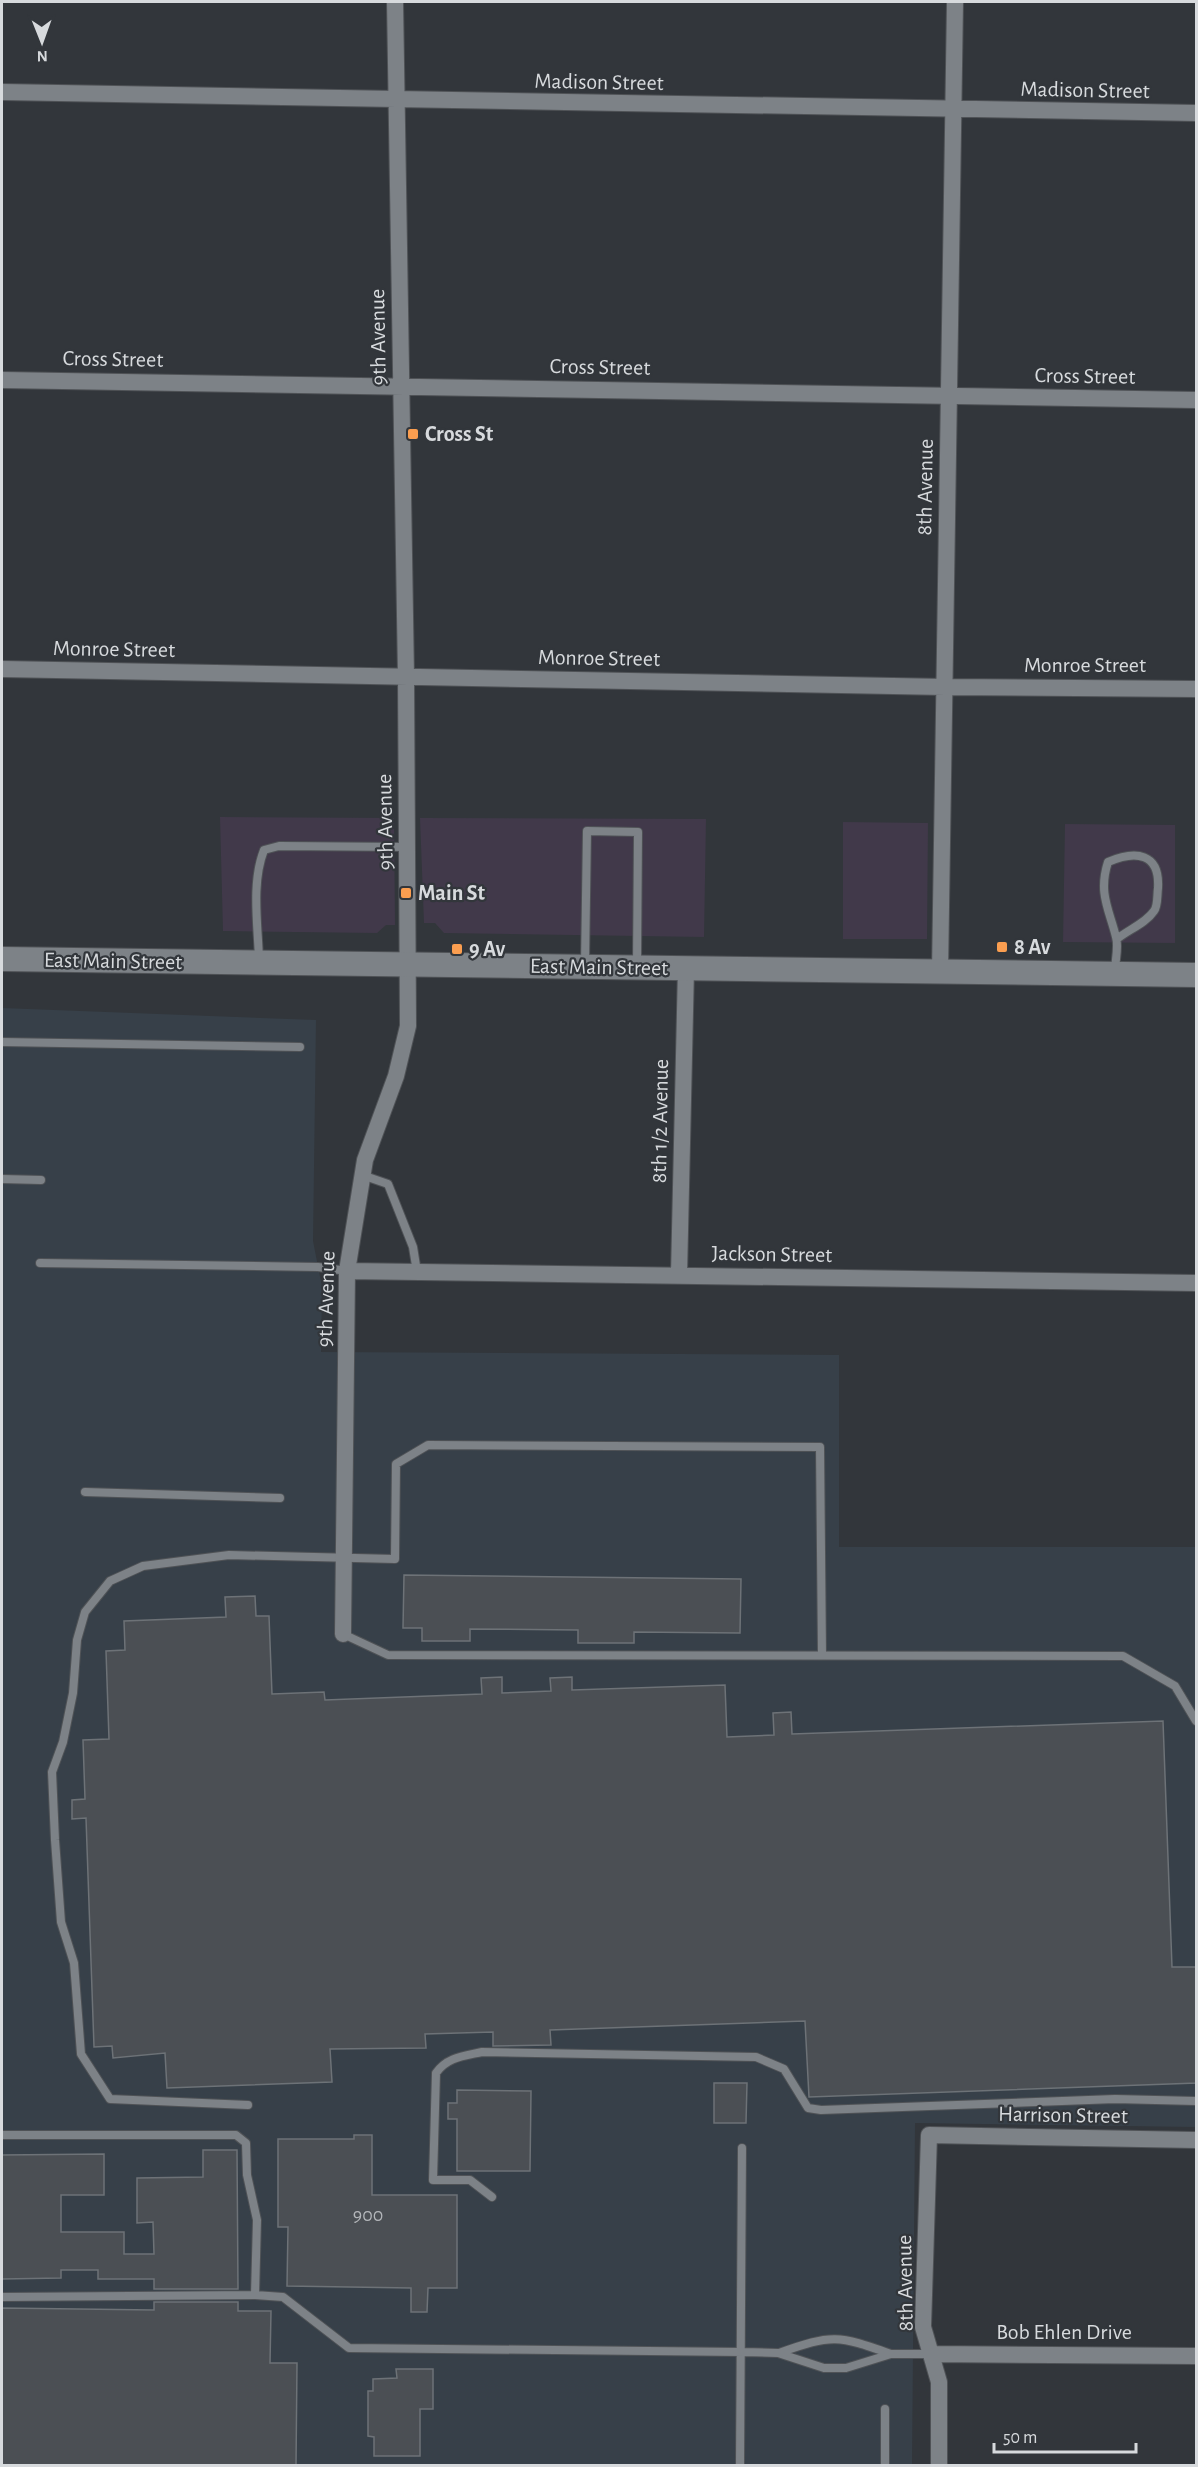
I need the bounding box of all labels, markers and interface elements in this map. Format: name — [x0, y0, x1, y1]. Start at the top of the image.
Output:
north arrow — [12, 12, 72, 72]
text: N — [37, 48, 48, 64]
street label: Madison Street — [534, 70, 664, 94]
street label: Madison Street — [1020, 78, 1150, 102]
street label: 9th Avenue — [366, 289, 390, 385]
street label: Cross Street — [63, 347, 163, 371]
street label: Cross Street — [550, 355, 650, 379]
street label: Cross Street — [1035, 364, 1135, 388]
place label: Cross St — [425, 423, 494, 445]
marker: Cross St — [406, 427, 420, 441]
street label: 8th Avenue — [913, 438, 937, 536]
street label: Monroe Street — [53, 637, 175, 661]
street label: Monroe Street — [538, 646, 660, 670]
street label: Monroe Street — [1024, 654, 1146, 676]
street label: 9th Avenue — [373, 774, 397, 870]
place label: Main St — [418, 882, 486, 904]
marker: Main St — [399, 886, 413, 900]
place label: 8 Av — [1014, 936, 1051, 958]
place label: 9 Av — [469, 938, 506, 960]
marker: 8 Av — [995, 940, 1009, 954]
marker: 9 Av — [450, 942, 464, 956]
street label: East Main Street — [44, 949, 182, 973]
street label: East Main Street — [530, 955, 668, 979]
street label: 8th 1/2 Avenue — [648, 1059, 672, 1183]
street label: Jackson Street — [712, 1242, 832, 1266]
street label: 9th Avenue — [313, 1250, 339, 1348]
street label: Harrison Street — [998, 2103, 1128, 2127]
house number: 900 — [353, 2205, 383, 2225]
street label: 8th Avenue — [893, 2234, 917, 2332]
street label: Bob Ehlen Drive — [996, 2321, 1132, 2343]
scale bar — [994, 2416, 1136, 2454]
text: 50 m — [1003, 2429, 1037, 2447]

